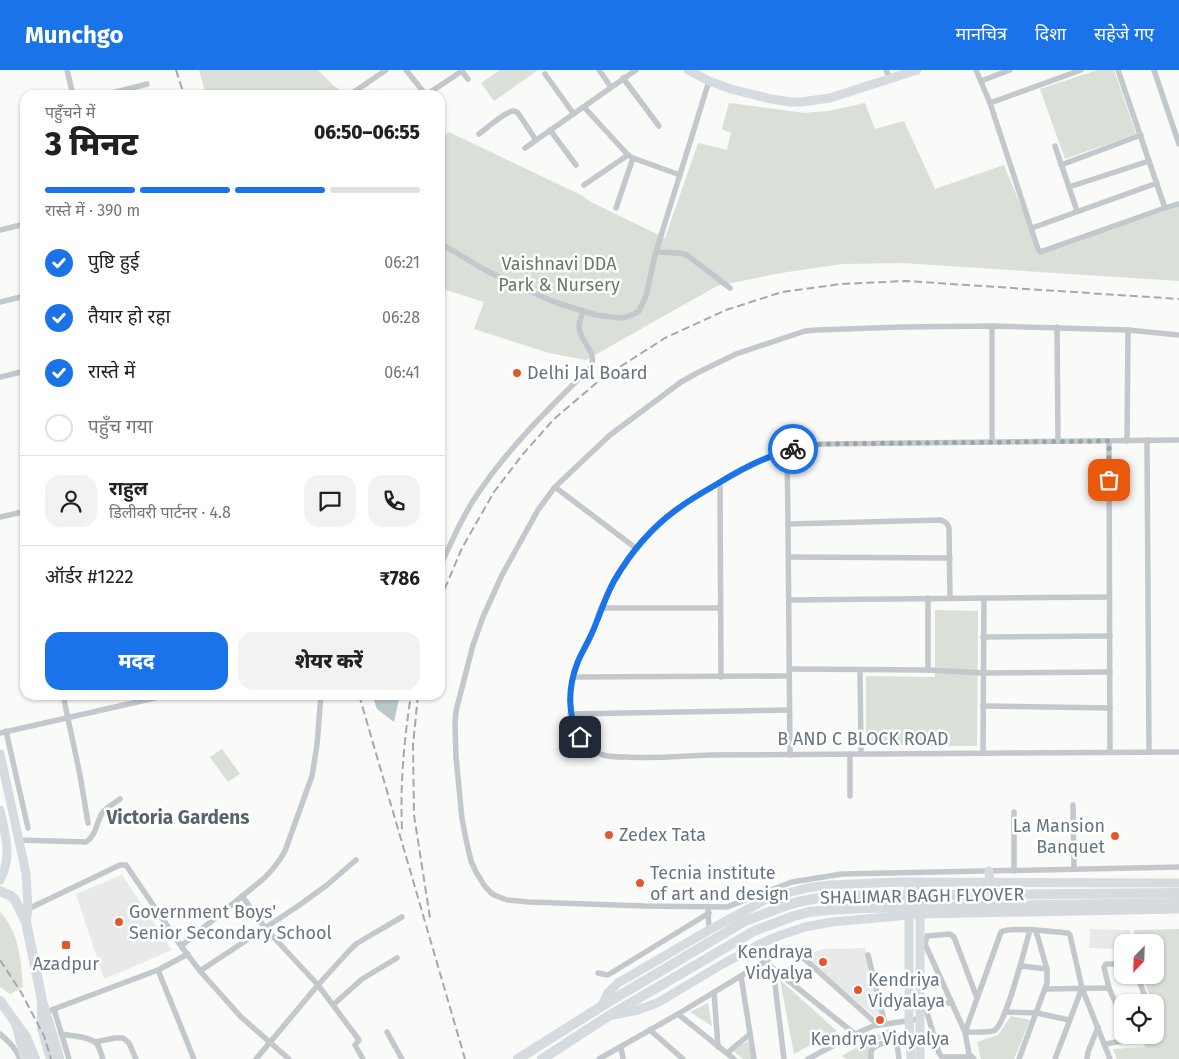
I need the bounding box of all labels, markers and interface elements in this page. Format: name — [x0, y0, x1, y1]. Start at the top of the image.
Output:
text: Munchgo — [25, 21, 124, 49]
text: मानचित्र — [955, 23, 1007, 45]
text: दिशा — [1035, 23, 1066, 45]
text: सहेजे गए — [1094, 23, 1154, 45]
text: पहुँचने में — [45, 103, 95, 122]
text: 06:50–06:55 — [314, 121, 420, 144]
text: 3 मिनट — [45, 125, 138, 163]
text: रास्ते में · 390 m — [45, 201, 140, 220]
icon: check — [45, 249, 73, 277]
text: पुष्टि हुई — [88, 250, 139, 273]
text: 06:21 — [384, 253, 420, 272]
park label: Vaishnavi DDA Park & Nursery — [498, 253, 620, 296]
icon: check — [45, 304, 73, 332]
text: तैयार हो रहा — [88, 305, 170, 328]
text: 06:28 — [382, 308, 420, 327]
icon: check — [45, 359, 73, 387]
text: रास्ते में — [88, 360, 135, 383]
place label: Delhi Jal Board — [527, 362, 647, 384]
text: 06:41 — [384, 363, 420, 382]
marker: Delhi Jal Board — [511, 367, 523, 379]
text: पहुँच गया — [88, 415, 153, 438]
courier — [768, 424, 818, 474]
icon: bike — [779, 435, 807, 463]
pin — [1088, 459, 1130, 501]
icon: bag — [1095, 466, 1123, 494]
button: person — [45, 475, 97, 527]
button: chat — [304, 475, 356, 527]
button: phone — [368, 475, 420, 527]
text: राहुल — [109, 477, 148, 500]
text: डिलीवरी पार्टनर · 4.8 — [109, 503, 231, 522]
text: ऑर्डर #1222 — [45, 565, 134, 588]
text: ₹786 — [379, 567, 420, 590]
button: मदद — [45, 632, 228, 690]
button: शेयर करें — [238, 632, 420, 690]
pin — [559, 716, 601, 758]
icon: home — [566, 723, 594, 751]
street label: B AND C BLOCK ROAD — [777, 728, 949, 750]
district label: Victoria Gardens — [105, 806, 250, 829]
place label: La Mansion Banquet — [1013, 815, 1105, 858]
place label: Zedex Tata — [619, 824, 706, 846]
marker: Zedex Tata — [603, 829, 615, 841]
marker: La Mansion Banquet — [1109, 830, 1121, 842]
place label: Tecnia institute of art and design — [650, 862, 789, 905]
marker: Tecnia institute of art and design — [634, 877, 646, 889]
street label: SHALIMAR BAGH FLYOVER — [820, 883, 1024, 909]
place label: Government Boys' Senior Secondary School — [129, 901, 332, 944]
marker: Government Boys' Senior Secondary School — [113, 916, 125, 928]
north arrow — [1114, 934, 1164, 984]
map controls — [1114, 934, 1164, 1044]
marker: Azadpur — [60, 939, 72, 951]
place label: Kendraya Vidyalya — [737, 941, 813, 984]
place label: Azadpur — [33, 953, 99, 975]
marker: Kendraya Vidyalya — [817, 956, 829, 968]
place label: Kendriya Vidyalaya — [868, 969, 945, 1012]
marker: Kendriya Vidyalaya — [852, 984, 864, 996]
button: locate — [1114, 994, 1164, 1044]
marker: Kendrya Vidyalya — [874, 1014, 886, 1026]
place label: Kendrya Vidyalya — [810, 1028, 950, 1050]

